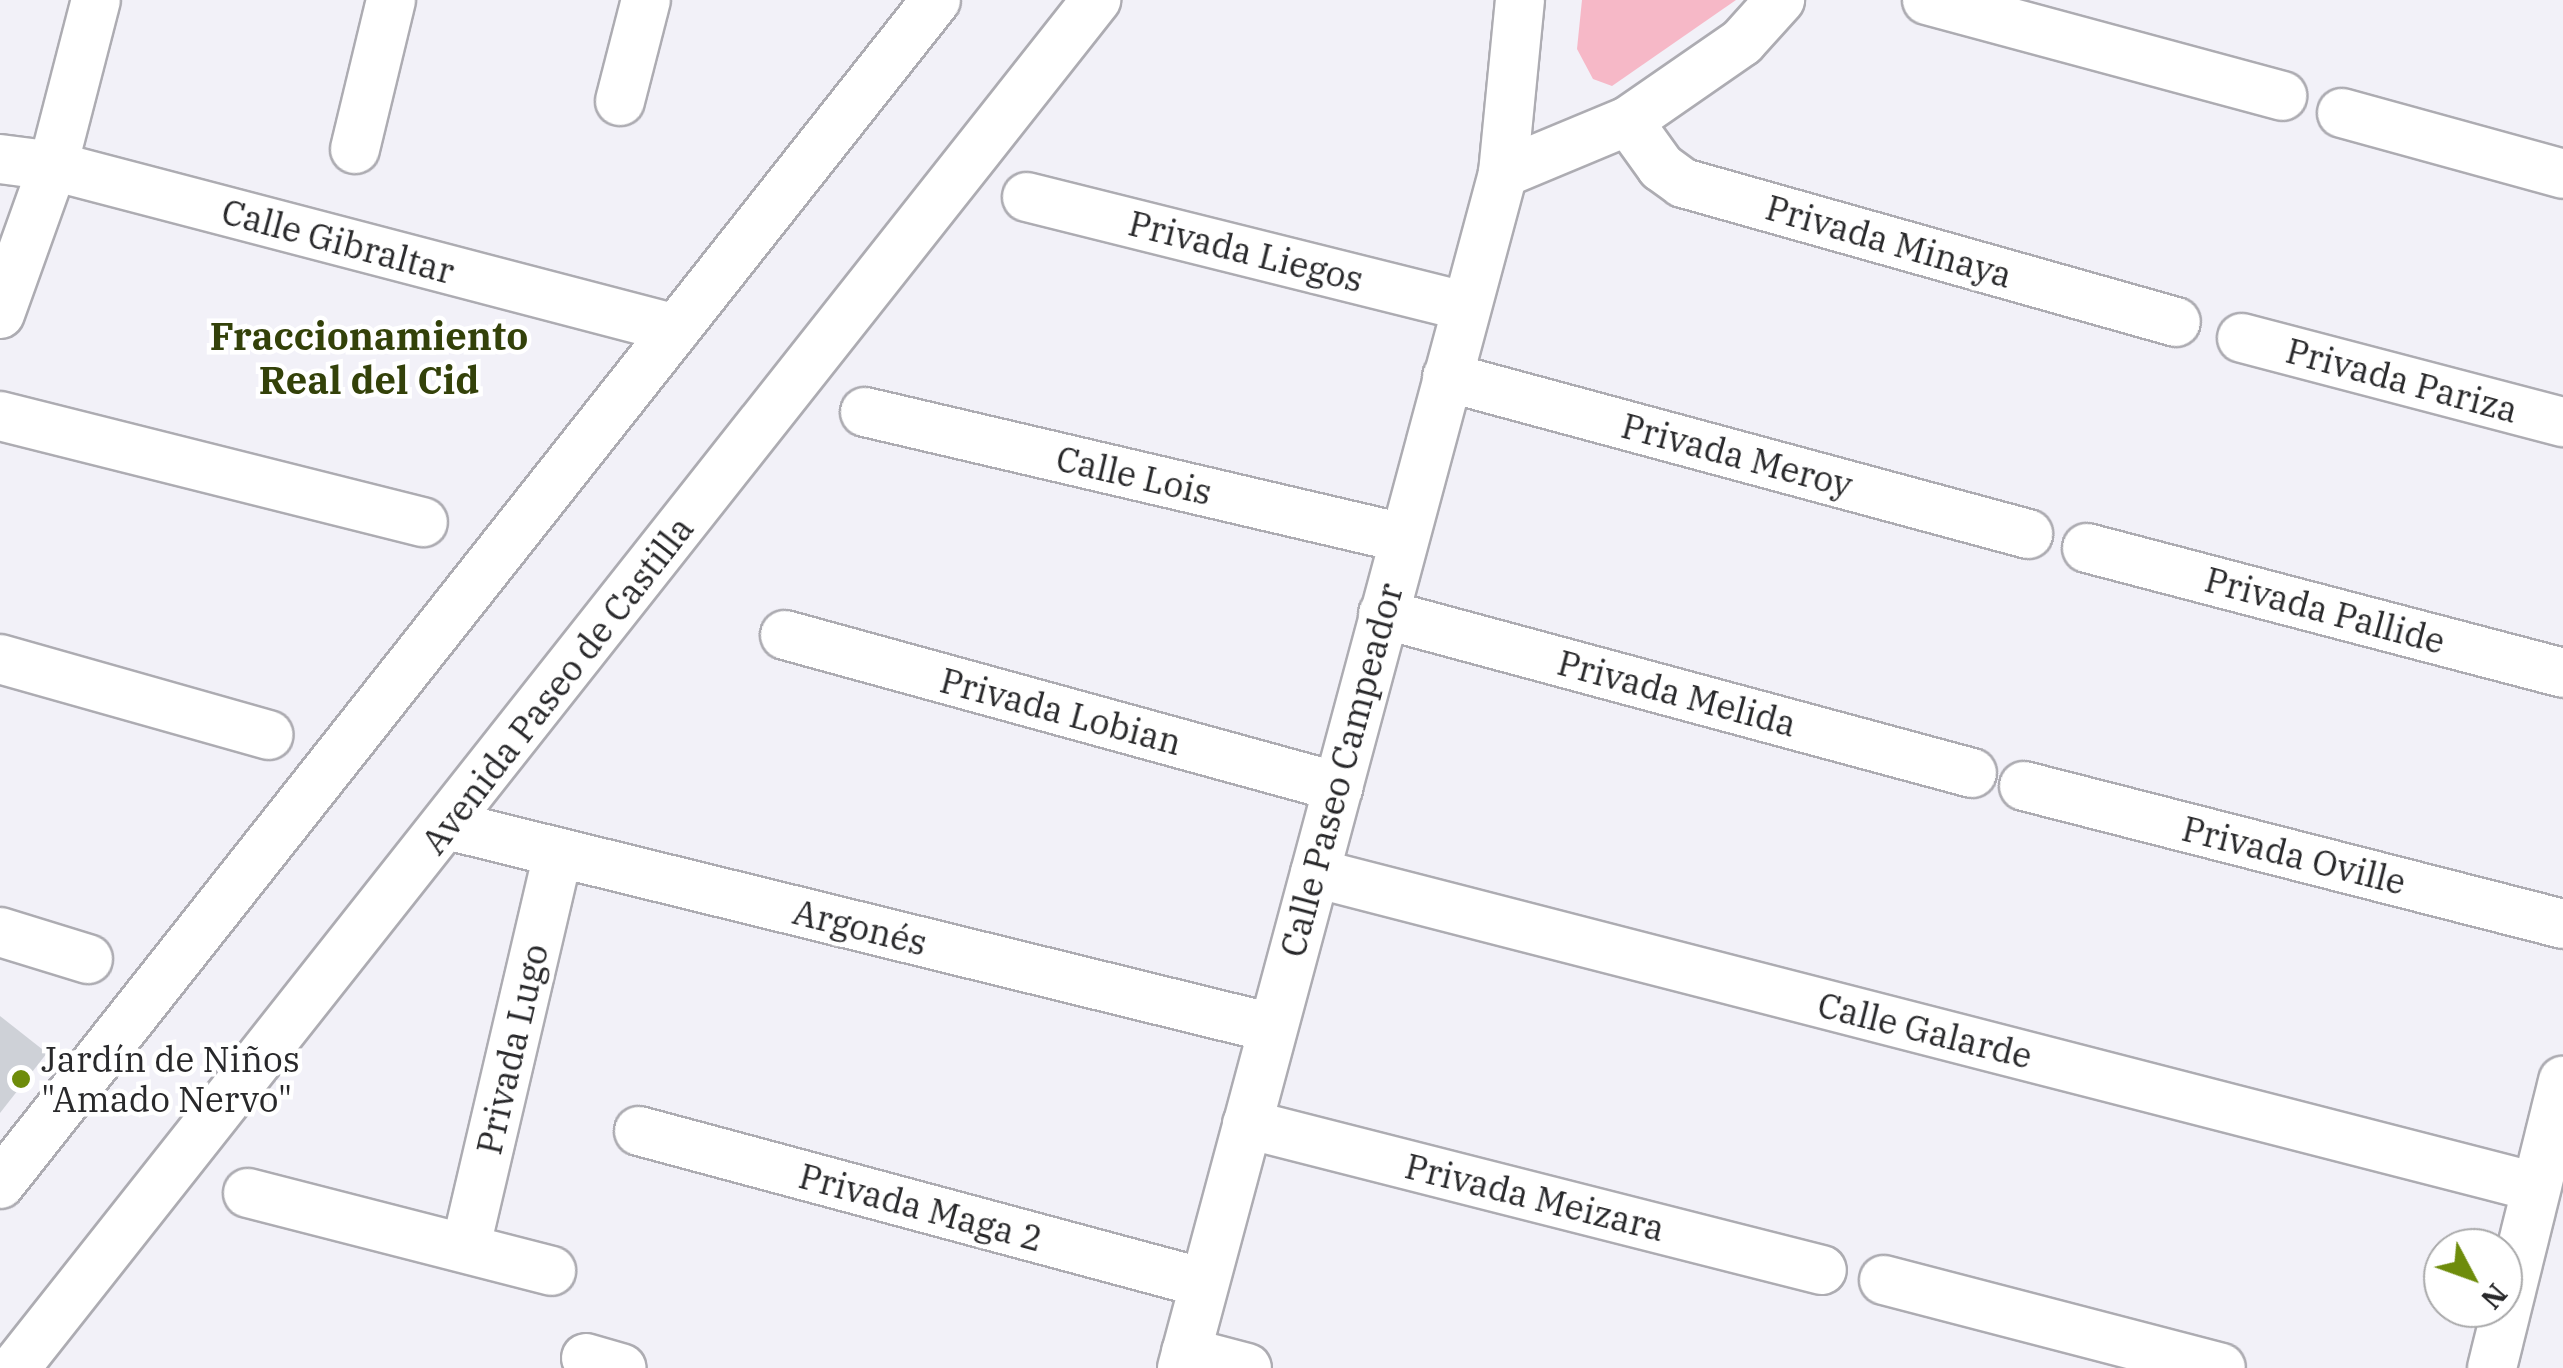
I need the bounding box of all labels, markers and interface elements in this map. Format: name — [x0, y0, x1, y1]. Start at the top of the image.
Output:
street label: Privada Minaya — [1761, 186, 2017, 296]
street label: Calle Gibraltar — [217, 190, 459, 292]
street label: Privada Liegos — [1124, 202, 1368, 300]
district label: Fraccionamiento Real del Cid — [210, 313, 528, 402]
street label: Privada Pariza — [2282, 329, 2522, 431]
street label: Privada Meroy — [1617, 404, 1857, 506]
street label: Calle Lois — [1052, 437, 1216, 513]
street label: Avenida Paseo de Castilla — [412, 508, 702, 862]
street label: Privada Pallide — [2201, 558, 2449, 662]
street label: Calle Paseo Campeador — [1271, 579, 1411, 961]
street label: Privada Melida — [1553, 641, 1801, 745]
street label: Privada Lobian — [936, 659, 1186, 763]
street label: Privada Oville — [2178, 807, 2410, 903]
street label: Argonés — [789, 890, 931, 964]
street label: Privada Lugo — [467, 940, 557, 1158]
street label: Calle Galarde — [1814, 983, 2036, 1077]
place label: Jardín de Niños "Amado Nervo" — [41, 1038, 300, 1120]
marker: Jardín de Niños "Amado Nervo" — [10, 1068, 32, 1090]
street label: Privada Meizara — [1401, 1144, 1669, 1250]
street label: Privada Maga 2 — [795, 1154, 1047, 1260]
north arrow — [2423, 1228, 2523, 1328]
text: N — [2473, 1276, 2516, 1317]

